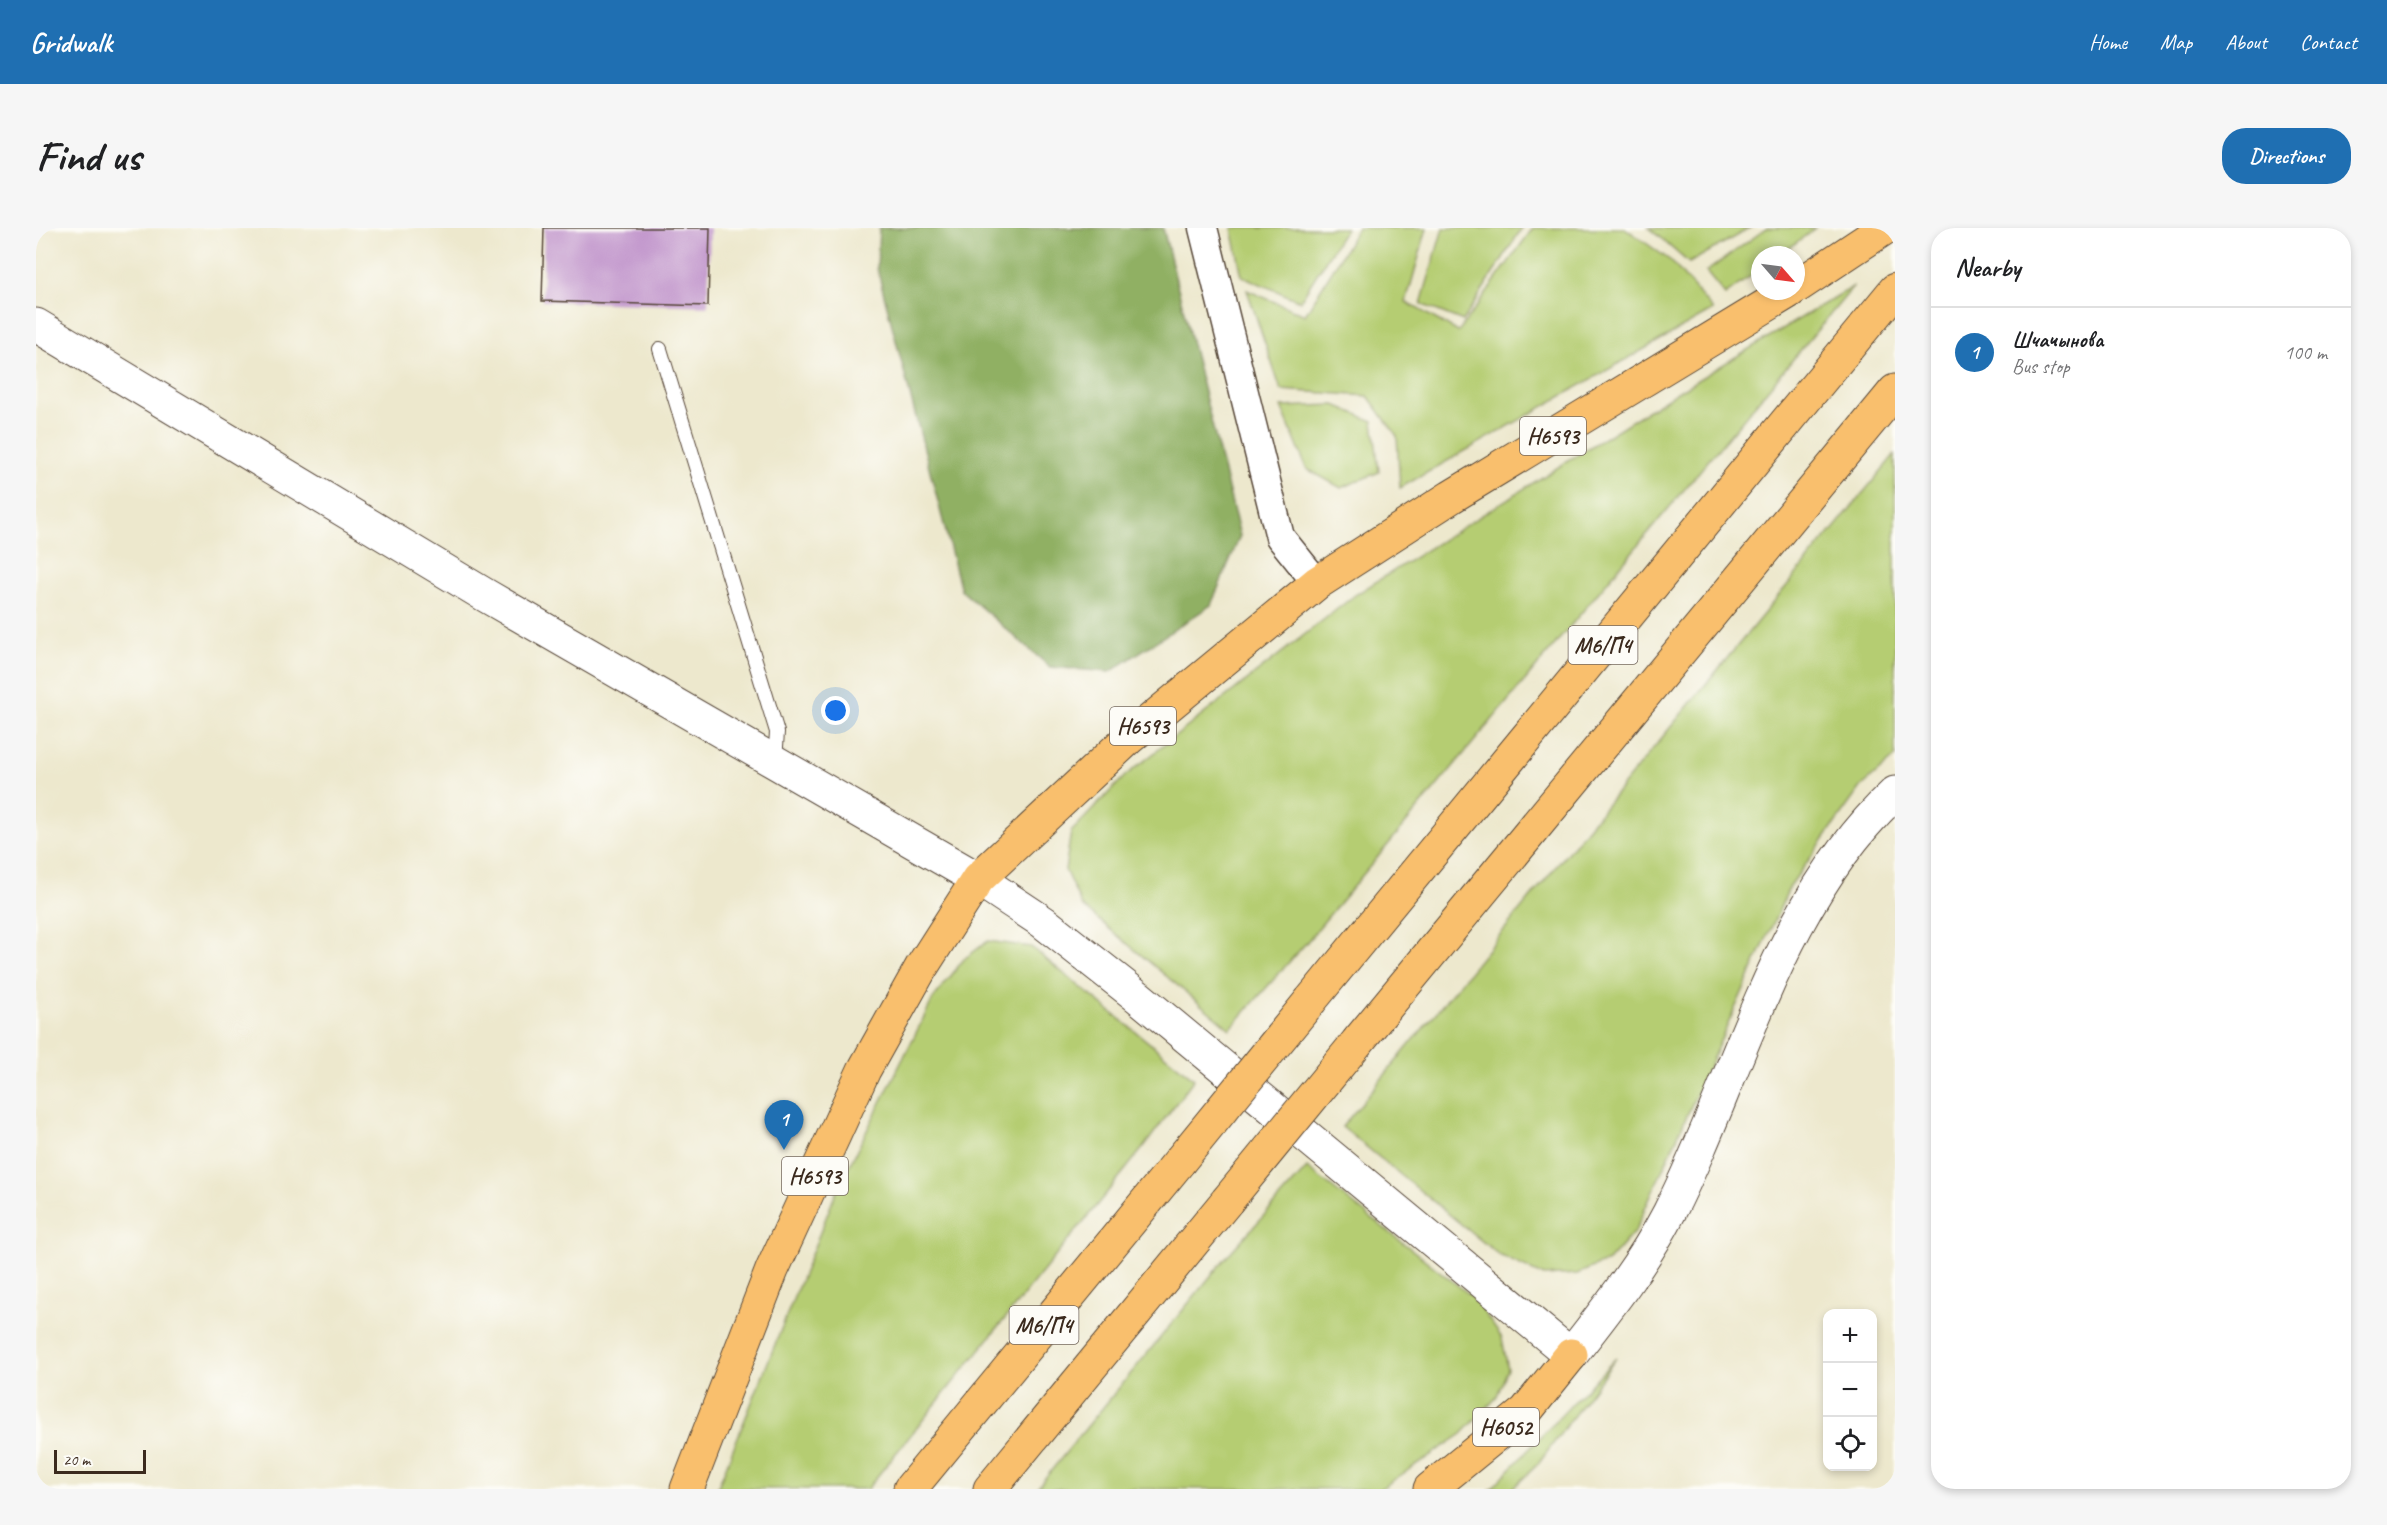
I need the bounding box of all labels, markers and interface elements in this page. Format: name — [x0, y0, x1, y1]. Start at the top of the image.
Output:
text: Gridwalk — [30, 25, 112, 60]
text: Home — [2089, 29, 2127, 55]
text: Map — [2160, 29, 2192, 55]
text: About — [2225, 29, 2267, 55]
text: Contact — [2300, 29, 2357, 55]
button: Directions — [2222, 128, 2351, 184]
text: Find us — [36, 130, 141, 183]
north arrow — [1751, 246, 1805, 300]
text: Nearby — [1955, 251, 2020, 284]
text: Шчачынова — [2012, 326, 2103, 354]
text: 1 — [1970, 340, 1979, 365]
text: 100 m — [2284, 340, 2327, 365]
text: Bus stop — [2012, 354, 2070, 379]
road number: Н6593 — [1520, 417, 1586, 455]
road number: М6/П4 — [1568, 626, 1638, 664]
your location — [821, 696, 850, 725]
road number: Н6593 — [1110, 707, 1176, 745]
pin: 1 — [764, 1100, 804, 1150]
road number: Н6593 — [782, 1157, 848, 1195]
road number: М6/П4 — [1010, 1306, 1078, 1344]
map controls — [1823, 1309, 1877, 1471]
button: + — [1823, 1309, 1877, 1363]
button: − — [1823, 1363, 1877, 1417]
road number: Н6052 — [1473, 1408, 1539, 1446]
button: locate — [1823, 1417, 1877, 1471]
scale bar — [54, 1447, 146, 1474]
text: 20 m — [63, 1450, 90, 1470]

